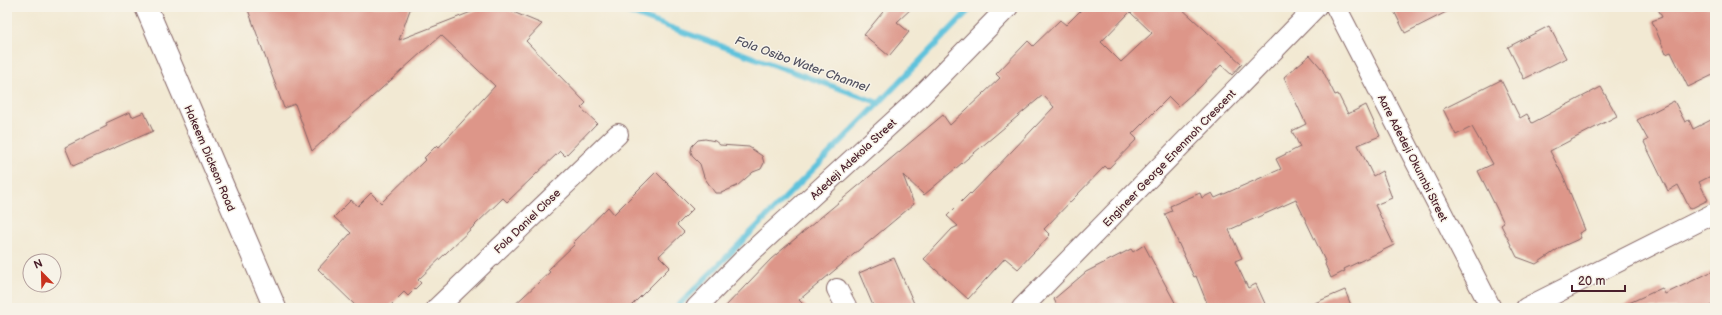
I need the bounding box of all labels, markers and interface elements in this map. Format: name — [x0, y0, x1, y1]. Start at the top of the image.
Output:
water label: Fola Osibo Water Channel — [733, 33, 872, 96]
street label: Engineer George Enenmoh Crescent — [1100, 87, 1239, 230]
street label: Aare Adedeji Okunnbi Street — [1375, 93, 1450, 224]
street label: Hakeem Dickson Road — [181, 103, 238, 213]
street label: Adedeji Adekola Street — [808, 116, 899, 203]
street label: Fola Daniel Close — [491, 186, 564, 256]
north arrow — [22, 253, 62, 293]
text: N — [32, 257, 45, 272]
scale bar — [1572, 267, 1625, 293]
text: 20 m — [1578, 274, 1605, 289]

